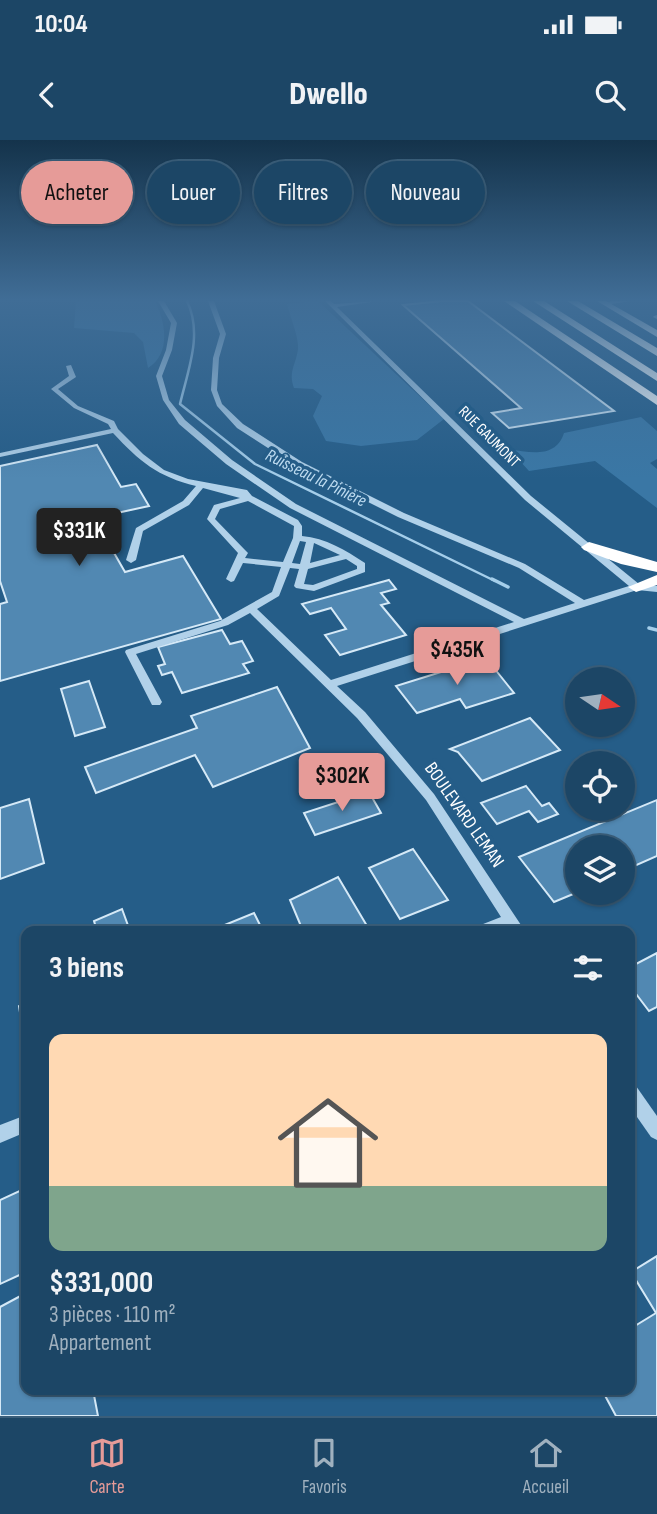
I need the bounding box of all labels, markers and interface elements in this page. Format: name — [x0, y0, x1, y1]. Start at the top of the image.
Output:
text: 10:04 — [35, 9, 88, 40]
text: Dwello — [289, 75, 368, 114]
icon: back — [28, 76, 66, 114]
icon: search — [591, 76, 629, 114]
chip: Acheter — [21, 161, 133, 224]
chip: Louer — [147, 161, 240, 224]
chip: Filtres — [254, 161, 352, 224]
chip: Nouveau — [366, 161, 485, 224]
street label: RUE GAUMONT — [454, 402, 524, 472]
water label: Ruisseau la Pinière — [262, 445, 370, 511]
pin: $331K — [30, 508, 128, 568]
text: $331K — [52, 517, 106, 545]
pin: $435K — [408, 628, 506, 687]
text: $435K — [430, 636, 484, 664]
north arrow — [565, 667, 635, 737]
map controls — [565, 667, 635, 905]
button: locate — [565, 751, 635, 821]
pin: $302K — [293, 754, 391, 813]
street label: BOULEVARD LEMAN — [419, 758, 509, 872]
text: $302K — [315, 762, 369, 790]
button: layers — [565, 835, 635, 905]
icon: filters — [569, 949, 607, 987]
text: 3 biens — [49, 950, 124, 986]
icon: home — [265, 1080, 391, 1206]
text: $331,000 — [49, 1265, 153, 1301]
text: 3 pièces · 110 m² — [49, 1301, 176, 1329]
text: Appartement — [49, 1329, 151, 1357]
tab: Carte — [88, 1434, 126, 1499]
tab: Favoris — [302, 1434, 347, 1499]
tab: Accueil — [523, 1434, 569, 1499]

